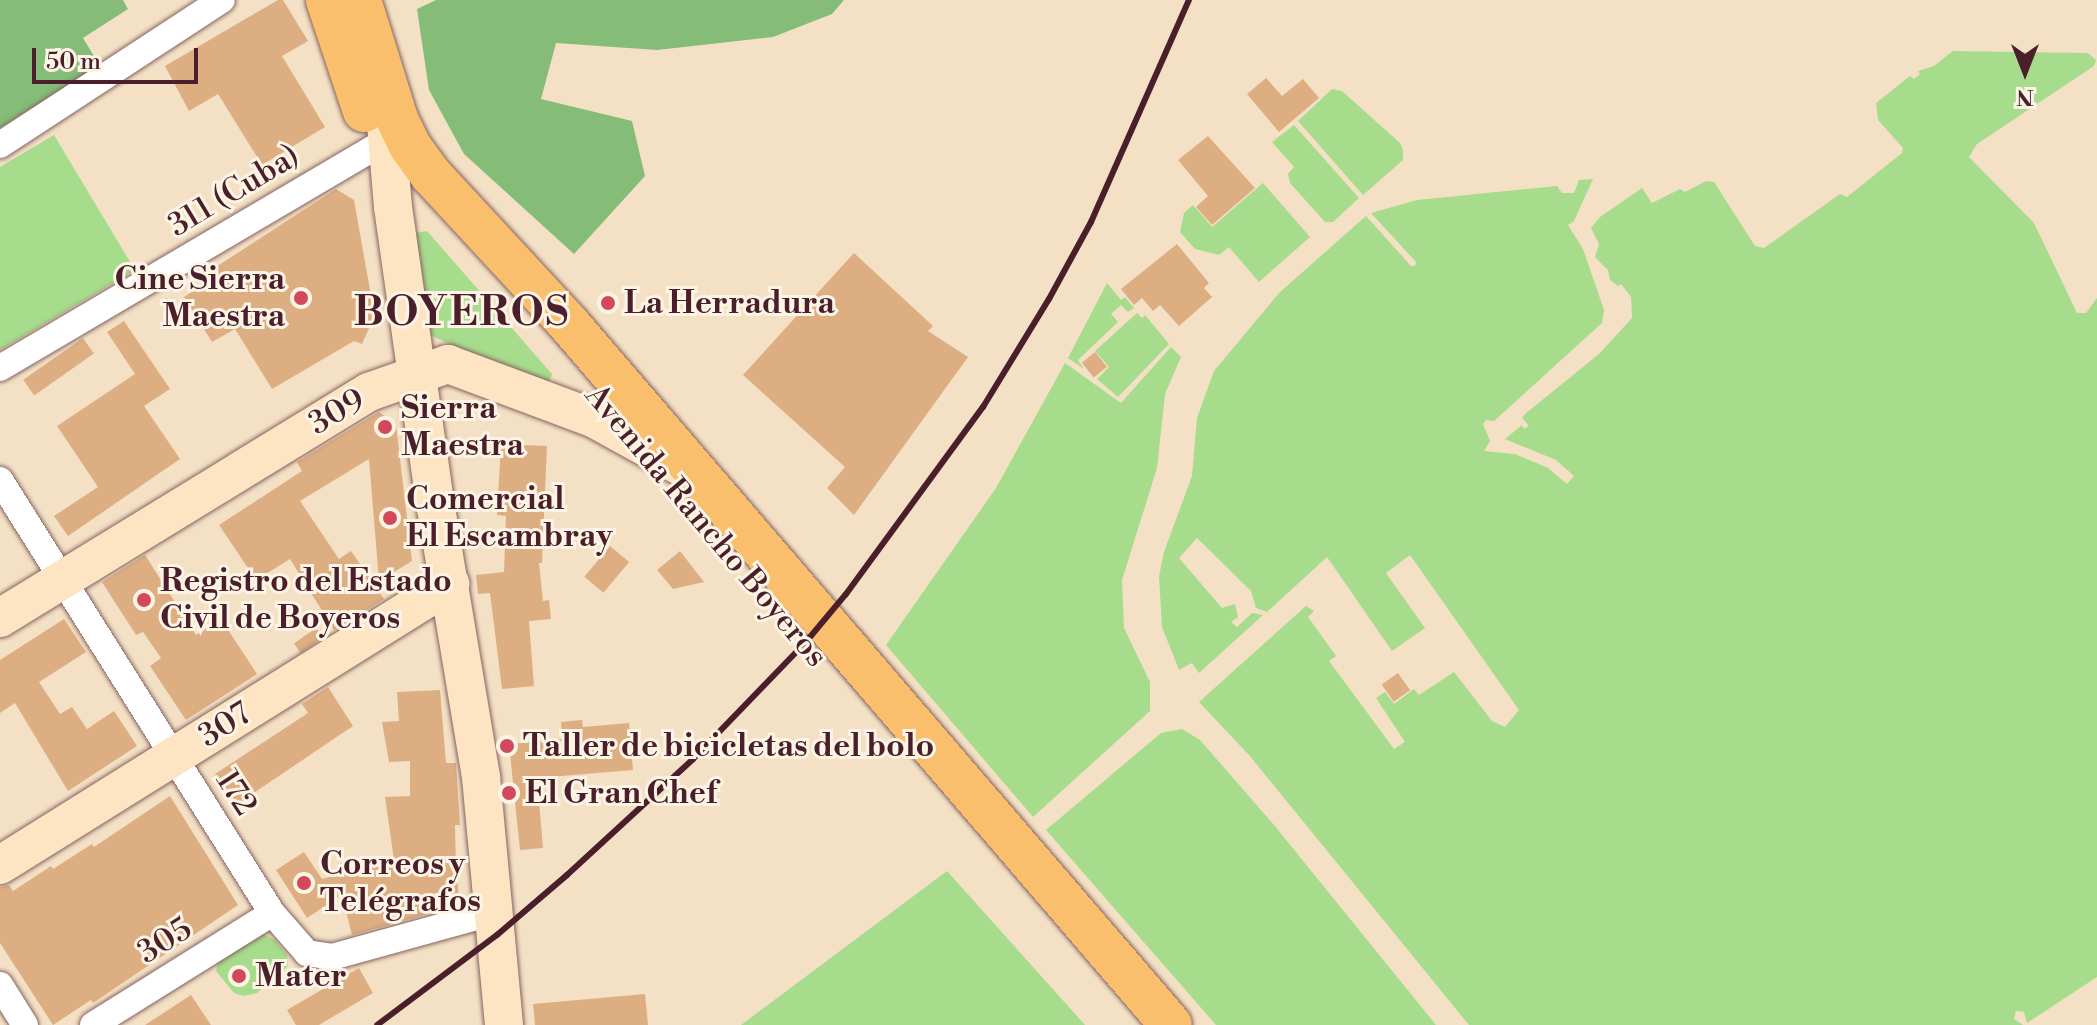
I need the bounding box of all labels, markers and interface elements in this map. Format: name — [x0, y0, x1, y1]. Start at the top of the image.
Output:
scale bar — [36, 32, 202, 82]
north arrow — [1985, 32, 2065, 112]
text: 50 m — [46, 47, 101, 77]
text: N — [2016, 83, 2034, 110]
street label: 311 (Cuba) — [161, 137, 307, 245]
place label: Cine Sierra Maestra — [115, 261, 285, 336]
place label: La Herradura — [624, 284, 835, 322]
marker: Cine Sierra Maestra — [292, 289, 310, 307]
district label: BOYEROS — [354, 289, 570, 337]
marker: La Herradura — [599, 294, 617, 312]
street label: Avenida Rancho Boyeros — [577, 377, 835, 675]
street label: 309 — [302, 381, 372, 443]
place label: Sierra Maestra — [401, 390, 524, 465]
marker: Sierra Maestra — [376, 418, 394, 436]
place label: Comercial El Escambray — [406, 481, 612, 556]
marker: Comercial El Escambray — [381, 509, 399, 527]
place label: Registro del Estado Civil de Boyeros — [160, 563, 452, 638]
marker: Registro del Estado Civil de Boyeros — [135, 591, 153, 609]
street label: 307 — [192, 694, 258, 756]
place label: Taller de bicicletas del bolo — [523, 727, 934, 765]
marker: Taller de bicicletas del bolo — [498, 737, 516, 755]
street label: 172 — [207, 763, 265, 823]
place label: El Gran Chef — [525, 774, 717, 812]
marker: El Gran Chef — [500, 784, 518, 802]
place label: Correos y Telégrafos — [320, 846, 481, 921]
marker: Correos y Telégrafos — [295, 874, 313, 892]
street label: 305 — [131, 910, 199, 972]
place label: Mater — [255, 957, 347, 995]
marker: Mater — [230, 967, 248, 985]

